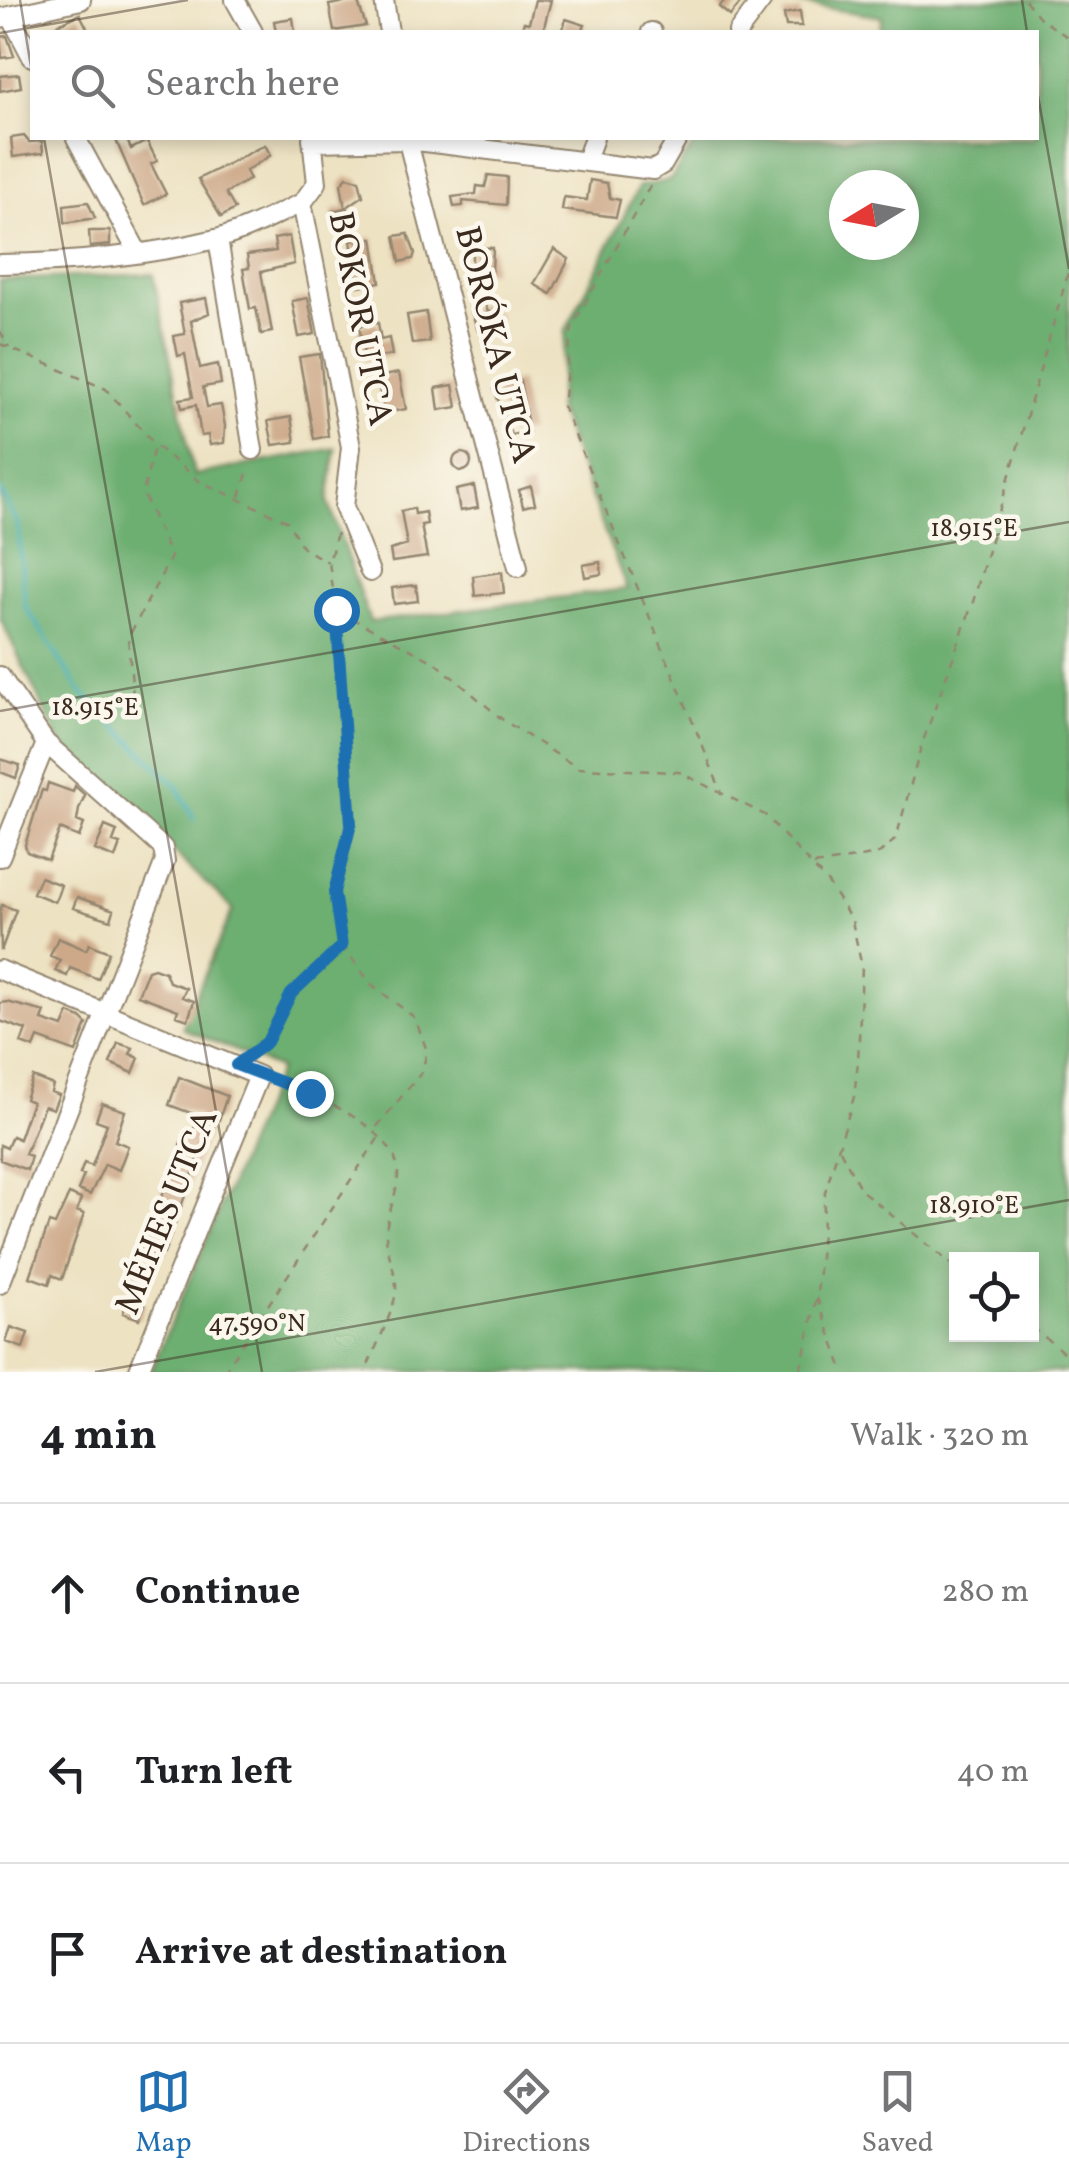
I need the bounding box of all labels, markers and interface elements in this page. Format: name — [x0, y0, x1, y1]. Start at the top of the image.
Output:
search box — [30, 30, 1039, 140]
icon: search — [65, 58, 120, 113]
text: Search here — [145, 59, 340, 112]
north arrow — [829, 170, 919, 260]
street label: BOKOR UTCA — [315, 208, 403, 430]
street label: BORÓKA UTCA — [441, 221, 547, 469]
text: 18.915°E — [930, 512, 1018, 547]
route start — [314, 588, 360, 634]
text: 18.915°E — [51, 691, 139, 726]
route end — [288, 1071, 334, 1117]
street label: MÉHES UTCA — [105, 1102, 231, 1322]
text: 18.910°E — [929, 1189, 1019, 1224]
map controls — [949, 1252, 1039, 1342]
button: locate — [949, 1252, 1039, 1342]
text: 47.590°N — [208, 1307, 306, 1342]
text: 4 min — [40, 1408, 157, 1467]
text: Walk · 320 m — [850, 1415, 1029, 1459]
icon: ahead — [40, 1566, 95, 1621]
text: Continue — [135, 1567, 300, 1620]
text: 280 m — [942, 1571, 1029, 1615]
icon: left — [40, 1746, 95, 1801]
text: Turn left — [135, 1747, 292, 1800]
text: 40 m — [957, 1751, 1029, 1795]
icon: arrive — [40, 1926, 95, 1981]
text: Arrive at destination — [135, 1927, 508, 1980]
tab: Map — [135, 2064, 191, 2163]
tab: Directions — [462, 2064, 591, 2163]
tab: Saved — [861, 2064, 934, 2163]

